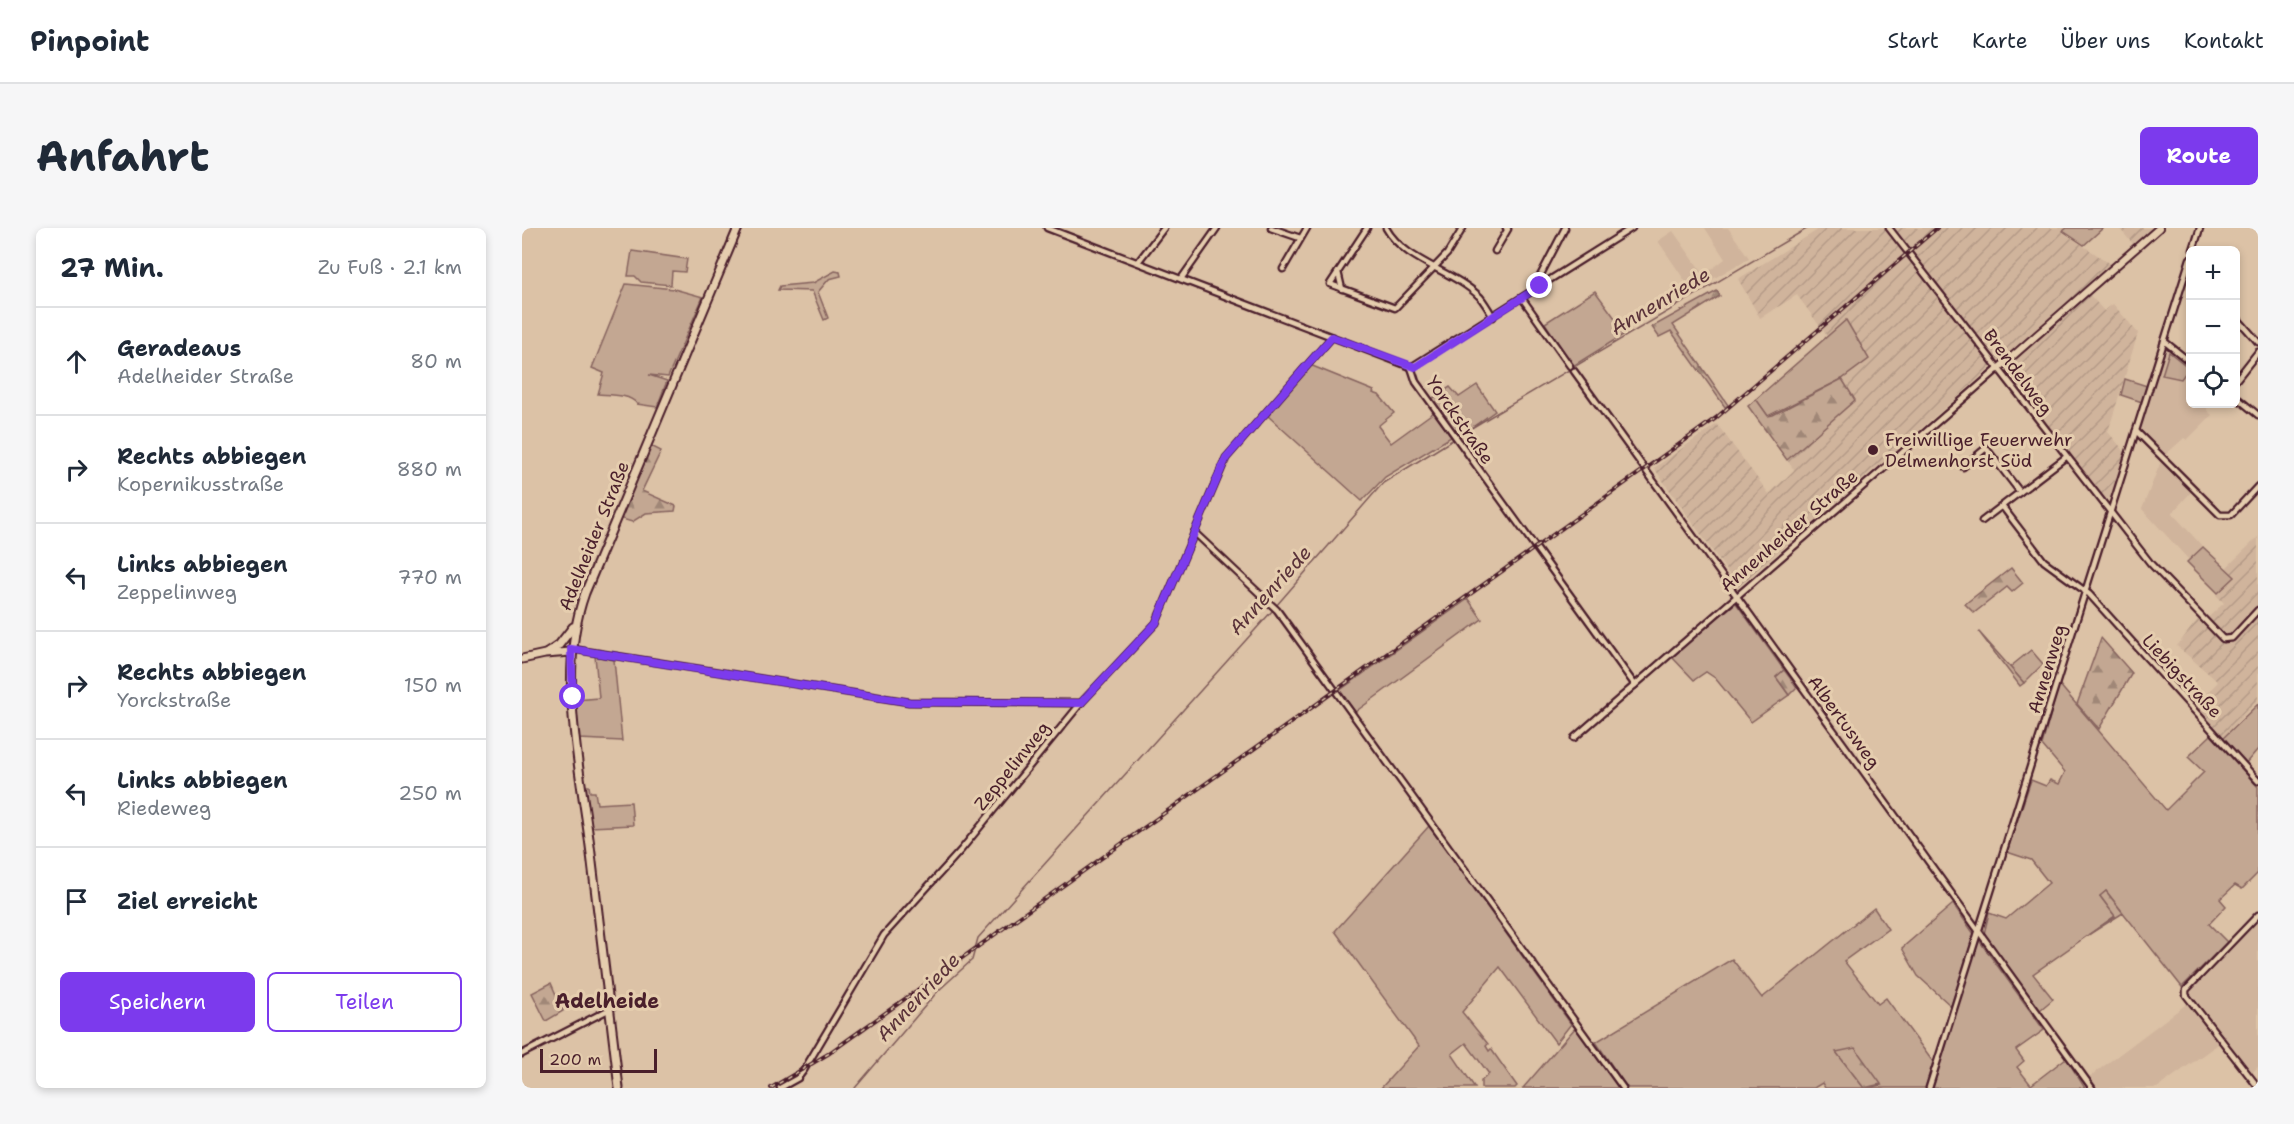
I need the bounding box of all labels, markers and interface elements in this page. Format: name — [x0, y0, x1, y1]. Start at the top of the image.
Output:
text: Pinpoint — [30, 22, 149, 60]
text: Start — [1888, 27, 1939, 55]
text: Karte — [1972, 27, 2028, 55]
text: Über uns — [2061, 27, 2151, 55]
text: Kontakt — [2184, 27, 2264, 55]
button: Route — [2140, 127, 2258, 185]
text: Anfahrt — [36, 128, 209, 184]
map controls — [2186, 246, 2240, 408]
button: + — [2186, 246, 2240, 300]
text: 27 Min. — [60, 250, 164, 285]
text: Zu Fuß · 2.1 km — [318, 254, 462, 280]
water label: Annenriede — [1605, 261, 1715, 341]
route end — [1526, 272, 1552, 298]
button: − — [2186, 300, 2240, 354]
street label: Brendelweg — [1978, 324, 2058, 420]
text: Geradeaus — [117, 334, 241, 363]
icon: ahead — [60, 345, 93, 378]
text: 80 m — [410, 348, 462, 374]
button: locate — [2186, 354, 2240, 408]
text: Adelheider Straße — [117, 363, 294, 389]
street label: Yorckstraße — [1421, 371, 1499, 469]
place label: Freiwillige Feuerwehr Delmenhorst Süd — [1885, 428, 2072, 473]
text: Rechts abbiegen — [117, 442, 306, 471]
marker: Freiwillige Feuerwehr Delmenhorst Süd — [1866, 443, 1880, 457]
icon: right — [60, 453, 93, 486]
text: 880 m — [397, 456, 462, 482]
street label: Adelheider Straße — [553, 458, 635, 614]
street label: Annenheider Straße — [1715, 464, 1863, 598]
text: Kopernikusstraße — [117, 471, 284, 497]
water label: Annenriede — [1223, 540, 1317, 640]
text: Links abbiegen — [117, 550, 288, 579]
icon: left — [60, 561, 93, 594]
text: 770 m — [398, 564, 462, 590]
text: Zeppelinweg — [117, 579, 237, 605]
street label: Annenweg — [2022, 621, 2072, 717]
street label: Liebigstraße — [2137, 629, 2227, 723]
text: Rechts abbiegen — [117, 658, 306, 687]
icon: right — [60, 669, 93, 702]
street label: Albertusweg — [1802, 671, 1886, 773]
text: 150 m — [404, 672, 462, 698]
route start — [559, 683, 585, 709]
text: Yorckstraße — [117, 687, 231, 713]
street label: Zeppelinweg — [969, 716, 1055, 816]
text: Links abbiegen — [117, 766, 288, 795]
icon: left — [60, 777, 93, 810]
text: 250 m — [398, 780, 462, 806]
text: Riedeweg — [117, 795, 211, 821]
icon: arrive — [60, 885, 93, 918]
text: Ziel erreicht — [117, 887, 258, 916]
water label: Annenriede — [870, 947, 966, 1047]
button: Speichern — [60, 972, 255, 1032]
button: Teilen — [267, 972, 462, 1032]
district label: Adelheide — [555, 988, 659, 1014]
scale bar — [540, 1046, 657, 1074]
text: 200 m — [549, 1049, 601, 1070]

